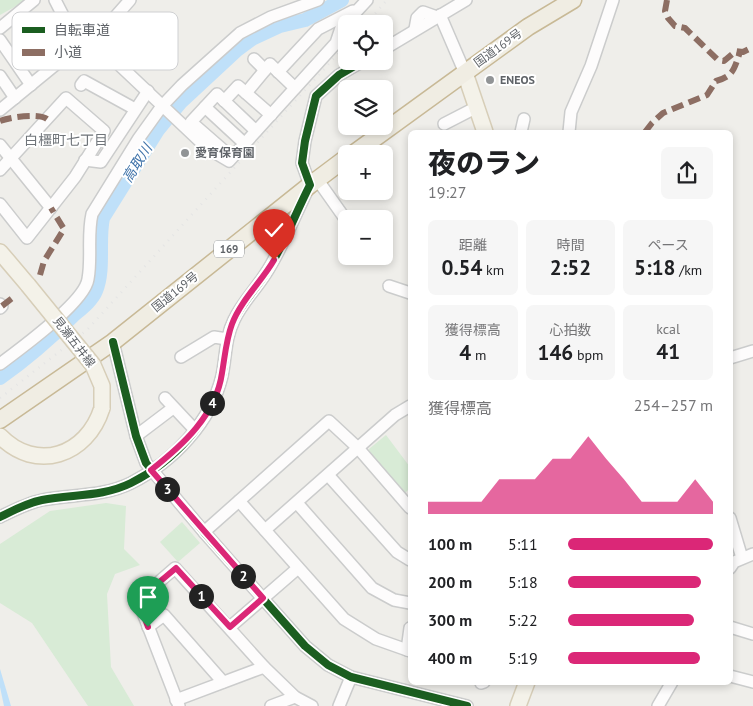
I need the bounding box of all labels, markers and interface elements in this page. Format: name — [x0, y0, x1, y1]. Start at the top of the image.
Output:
legend — [12, 12, 178, 70]
map controls — [338, 15, 393, 265]
button: locate — [338, 15, 393, 70]
text: 自転車道 — [54, 21, 110, 39]
street label: 国道169号 — [471, 25, 525, 70]
text: 小道 — [54, 43, 82, 61]
place label: ENEOS — [500, 72, 535, 87]
marker: ENEOS — [484, 74, 496, 86]
button: layers — [338, 80, 393, 135]
district label: 白橿町七丁目 — [24, 131, 108, 149]
water label: 高取川 — [118, 139, 157, 186]
text: 夜のラン — [428, 144, 540, 181]
place label: 愛育保育園 — [195, 145, 255, 160]
button: + — [338, 145, 393, 200]
marker: 愛育保育園 — [179, 147, 191, 159]
button: share — [661, 147, 713, 199]
text: 19:27 — [428, 182, 466, 202]
pin — [253, 209, 295, 260]
button: − — [338, 210, 393, 265]
icon: check — [260, 216, 288, 244]
text: 距離 — [459, 236, 487, 254]
text: 時間 — [556, 236, 584, 254]
text: ペース — [648, 236, 689, 254]
road number: 169 — [214, 240, 244, 258]
text: 0.54 — [441, 254, 482, 281]
text: 2:52 — [550, 254, 591, 281]
text: 5:18 — [634, 254, 675, 281]
text: km — [482, 261, 504, 279]
text: /km — [675, 261, 702, 279]
street label: 国道169号 — [148, 268, 201, 315]
street label: 見瀬五井線 — [50, 313, 99, 370]
text: kcal — [656, 320, 680, 338]
text: 獲得標高 — [445, 321, 501, 339]
text: 心拍数 — [549, 321, 591, 339]
text: 41 — [656, 338, 680, 365]
text: 4 — [459, 339, 471, 366]
text: 146 — [538, 339, 573, 366]
text: m — [471, 346, 486, 364]
text: bpm — [573, 346, 603, 364]
pin: 4 — [200, 390, 224, 416]
text: 4 — [209, 394, 216, 412]
text: 254–257 m — [634, 395, 713, 415]
text: 獲得標高 — [428, 398, 492, 418]
pin: 3 — [154, 476, 180, 502]
text: 3 — [164, 480, 171, 498]
text: 100 m — [428, 534, 472, 554]
text: 5:11 — [508, 534, 538, 554]
pin: 2 — [230, 564, 256, 588]
text: 2 — [240, 567, 247, 585]
text: 200 m — [428, 572, 472, 592]
text: 5:18 — [508, 572, 538, 592]
pin — [127, 576, 169, 627]
icon: arrive — [134, 583, 162, 611]
pin: 1 — [188, 584, 214, 608]
text: 1 — [198, 587, 205, 605]
text: 300 m — [428, 610, 472, 630]
text: 5:22 — [508, 610, 538, 630]
text: 400 m — [428, 648, 472, 668]
text: 5:19 — [508, 648, 538, 668]

